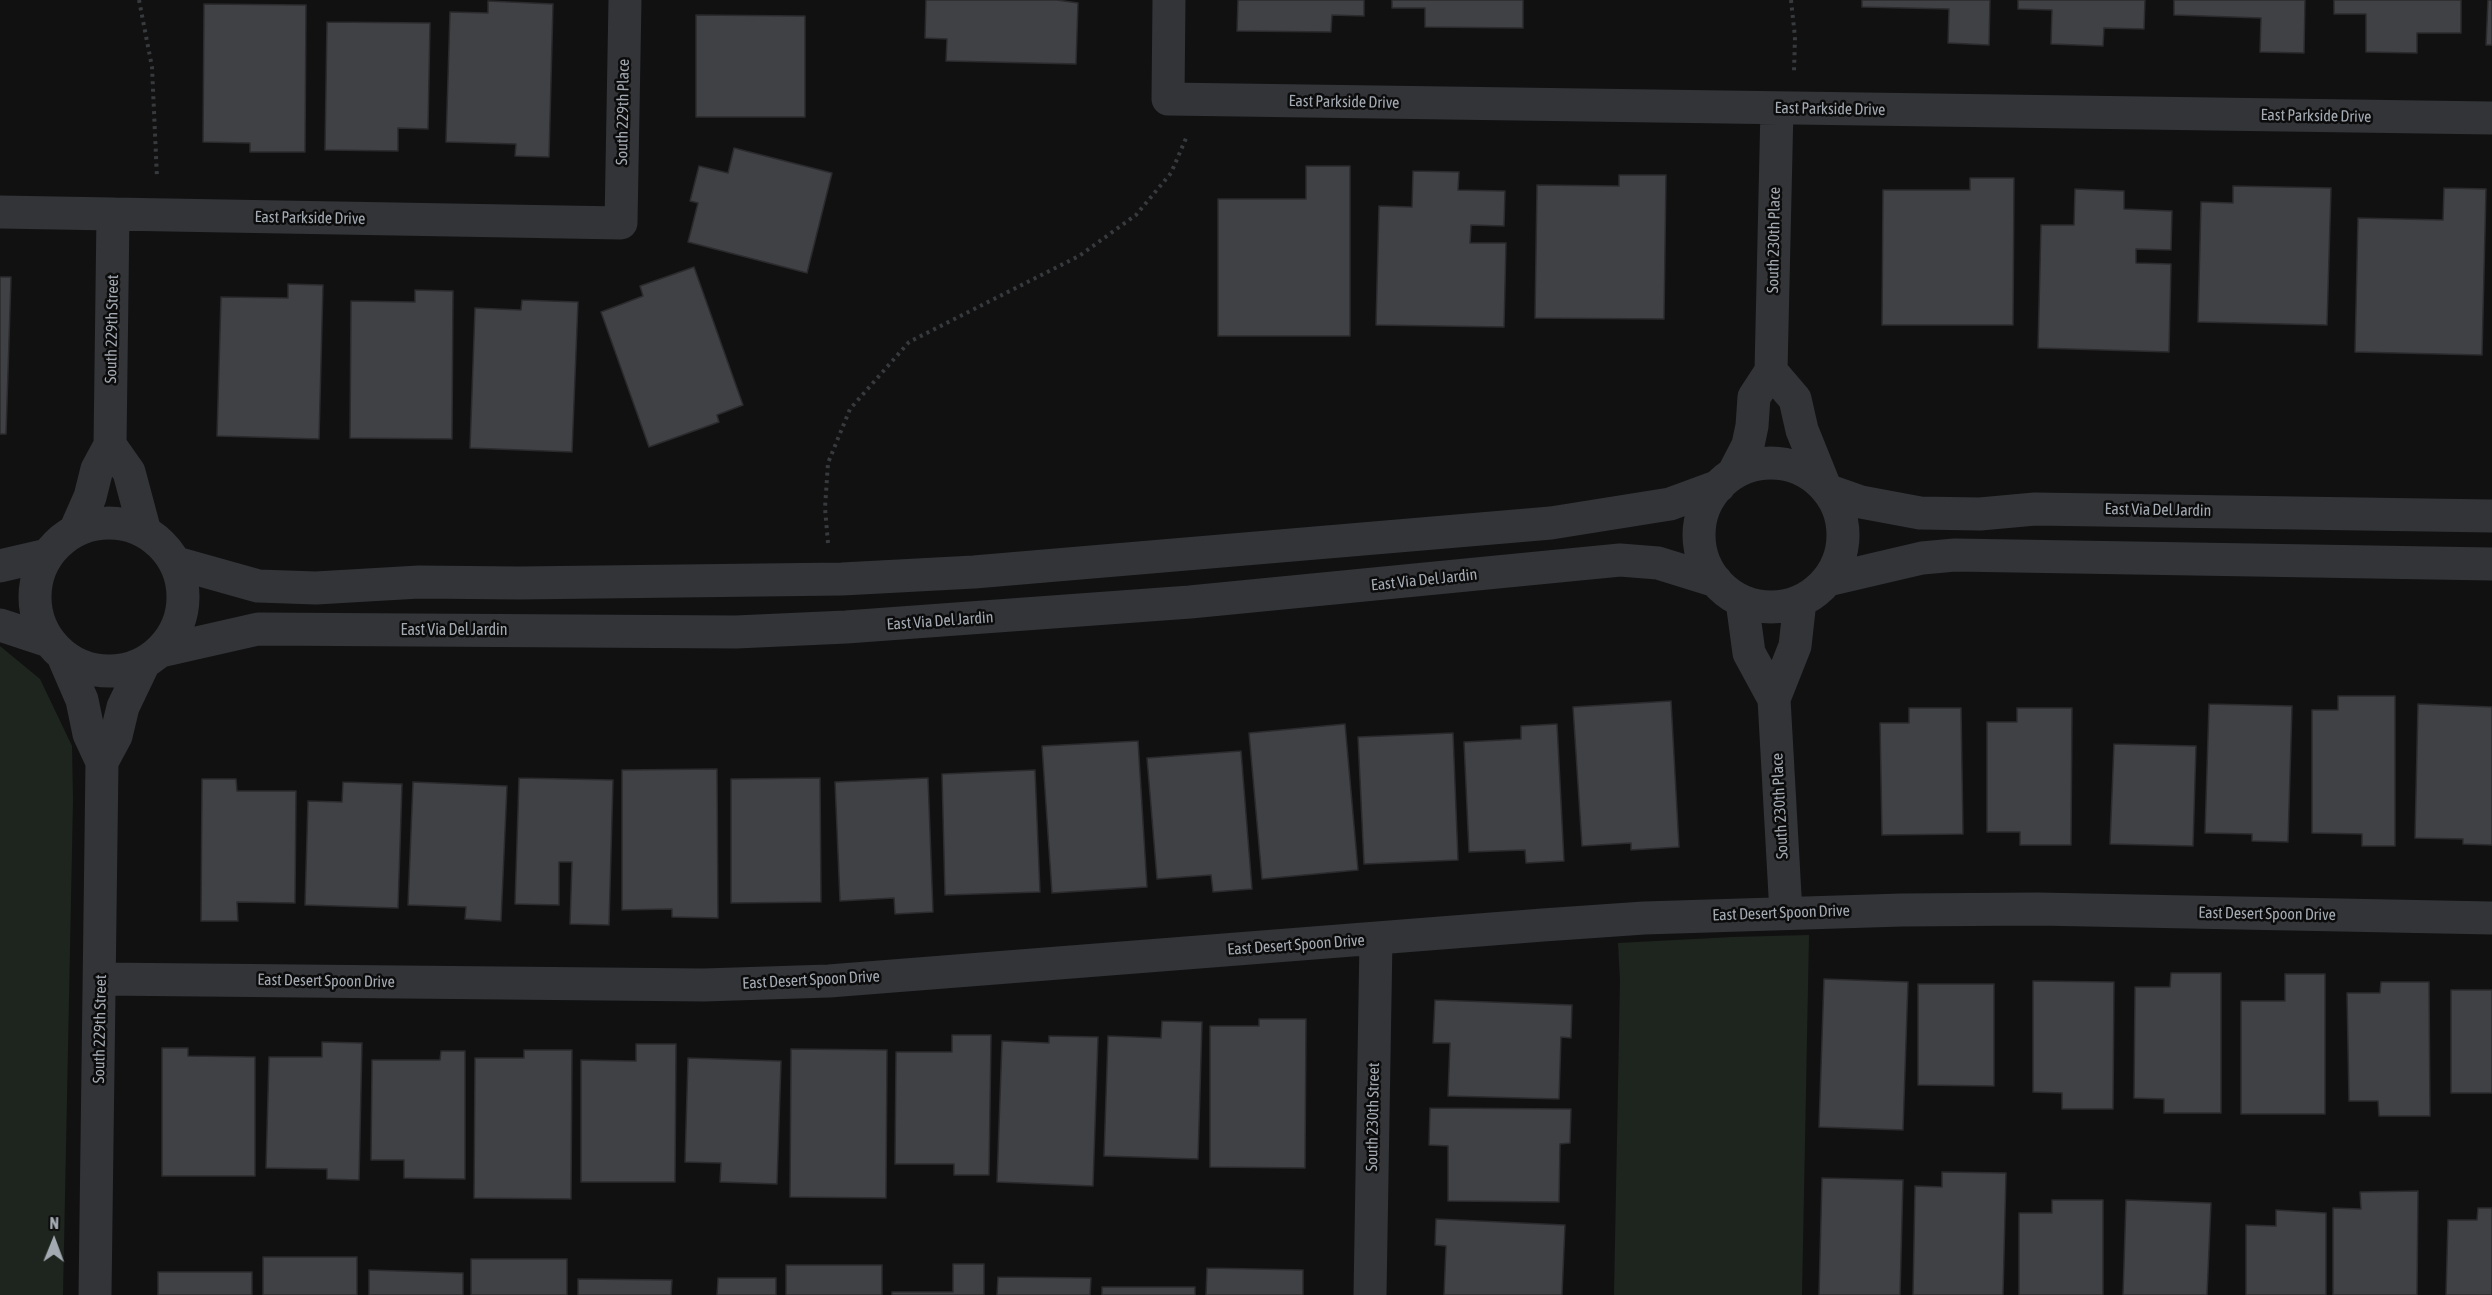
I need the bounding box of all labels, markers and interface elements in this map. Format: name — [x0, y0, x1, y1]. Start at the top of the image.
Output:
street label: South 229th Place — [612, 59, 634, 165]
street label: East Parkside Drive — [1288, 91, 1400, 113]
street label: East Parkside Drive — [1774, 98, 1886, 120]
street label: East Parkside Drive — [2260, 105, 2372, 127]
street label: South 230th Place — [1763, 187, 1785, 293]
street label: East Parkside Drive — [254, 207, 366, 229]
street label: South 229th Street — [101, 274, 123, 384]
street label: East Via Del Jardin — [2104, 499, 2212, 521]
street label: East Via Del Jardin — [1370, 565, 1478, 595]
street label: East Via Del Jardin — [886, 608, 994, 634]
street label: East Via Del Jardin — [401, 620, 507, 640]
street label: South 230th Place — [1768, 752, 1792, 860]
street label: East Desert Spoon Drive — [1712, 901, 1850, 925]
street label: East Desert Spoon Drive — [2198, 903, 2336, 925]
street label: East Desert Spoon Drive — [1227, 931, 1365, 959]
street label: East Desert Spoon Drive — [742, 967, 880, 993]
street label: East Desert Spoon Drive — [257, 970, 395, 992]
street label: South 229th Street — [89, 974, 111, 1084]
street label: South 230th Street — [1362, 1062, 1384, 1172]
north arrow — [24, 1211, 84, 1271]
text: N — [49, 1214, 59, 1232]

